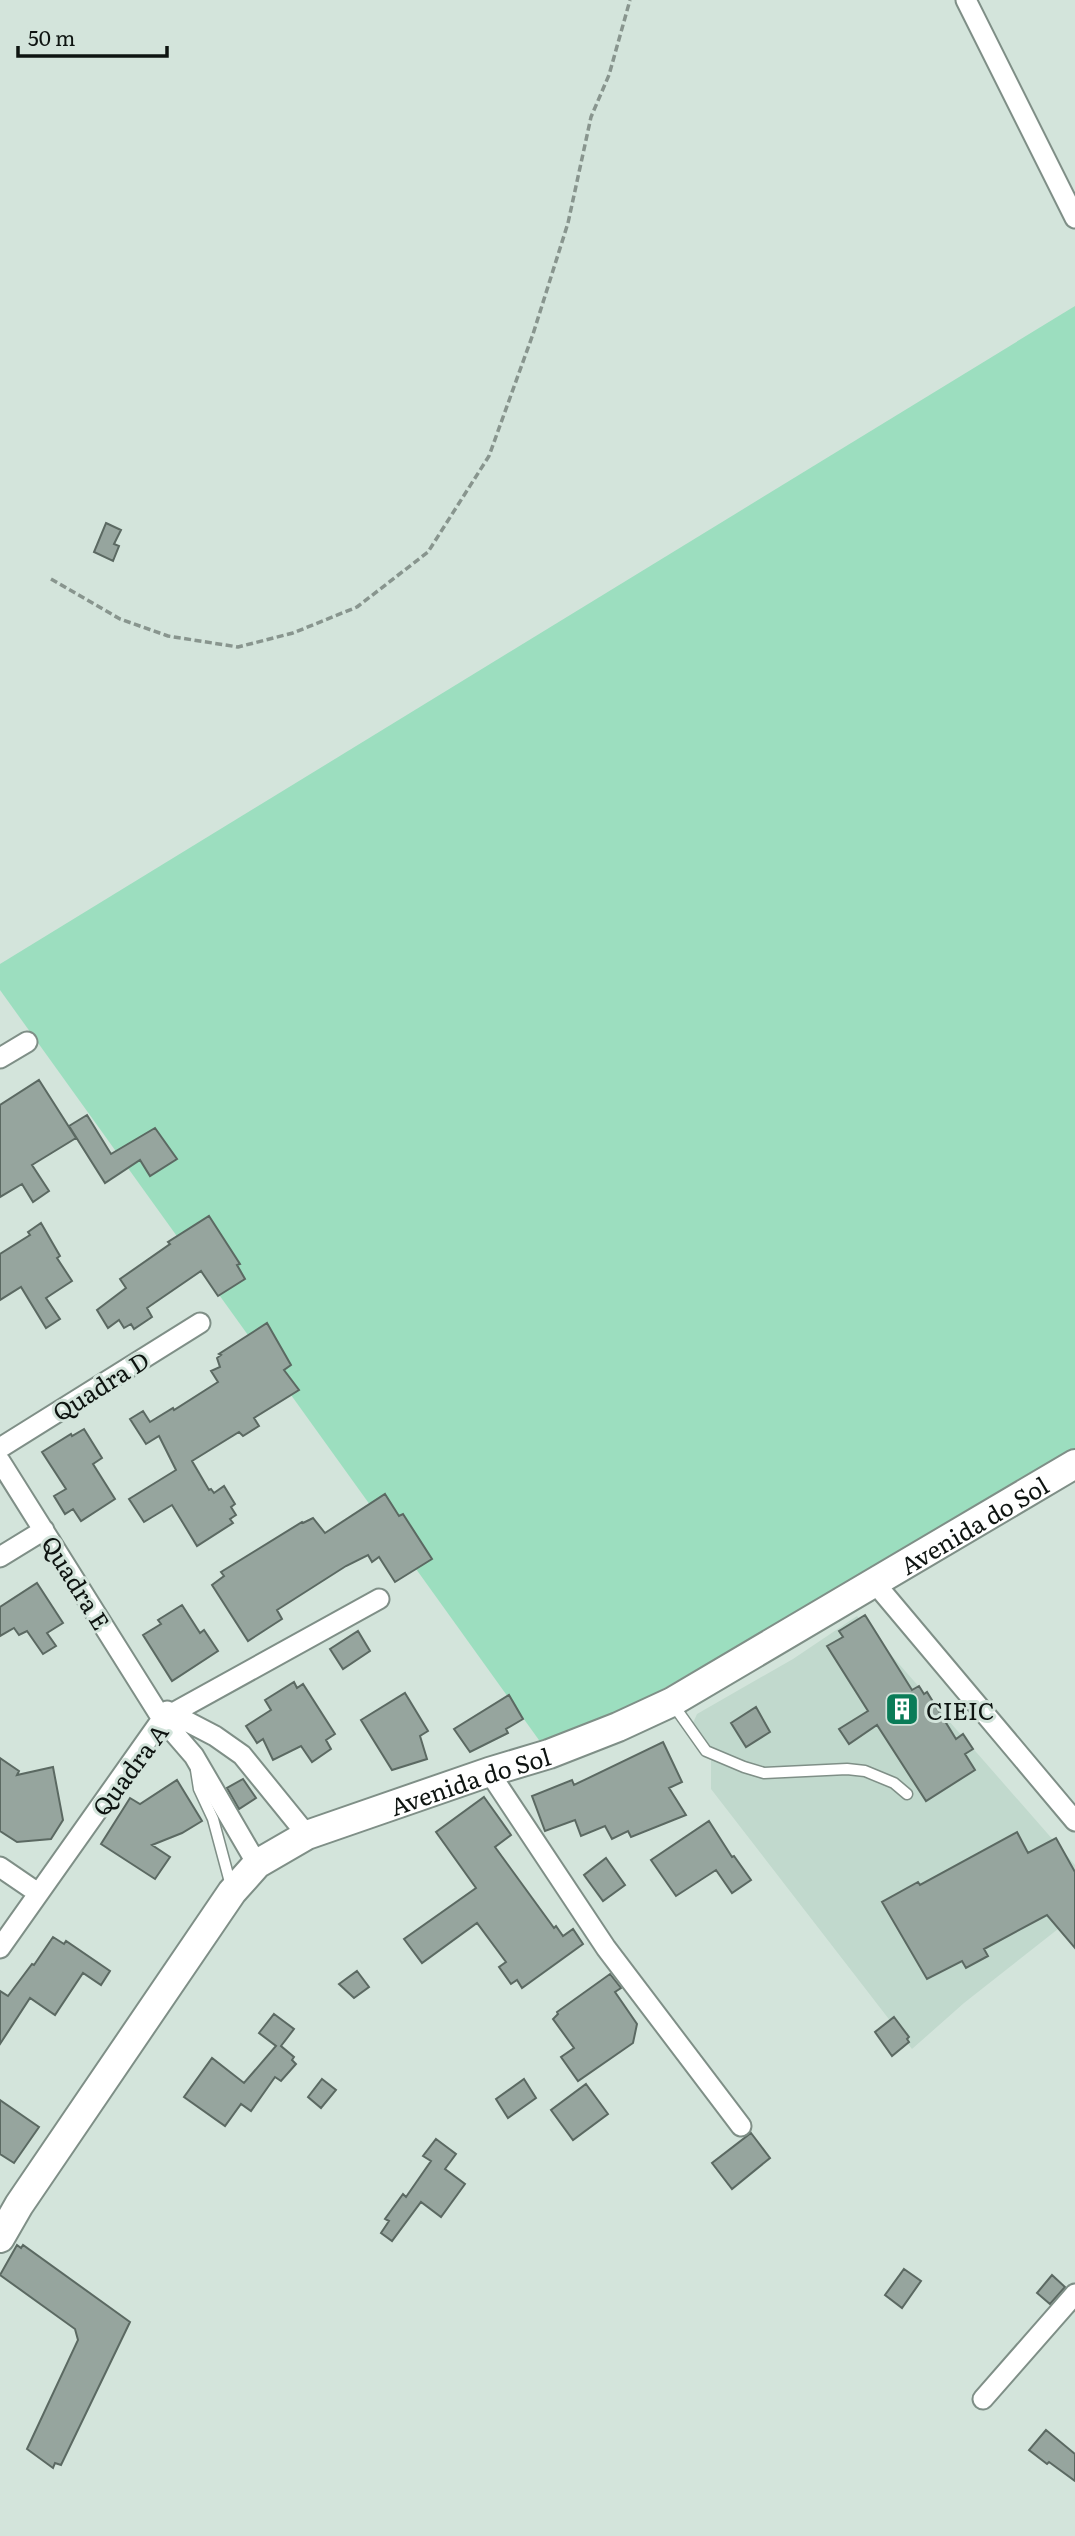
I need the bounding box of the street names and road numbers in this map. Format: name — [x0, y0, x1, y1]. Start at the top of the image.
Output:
street label: Quadra D — [45, 1341, 155, 1429]
street label: Avenida do Sol — [893, 1466, 1054, 1582]
street label: Quadra E — [34, 1528, 120, 1636]
street label: Quadra A — [83, 1715, 176, 1822]
street label: Avenida do Sol — [385, 1737, 554, 1823]

